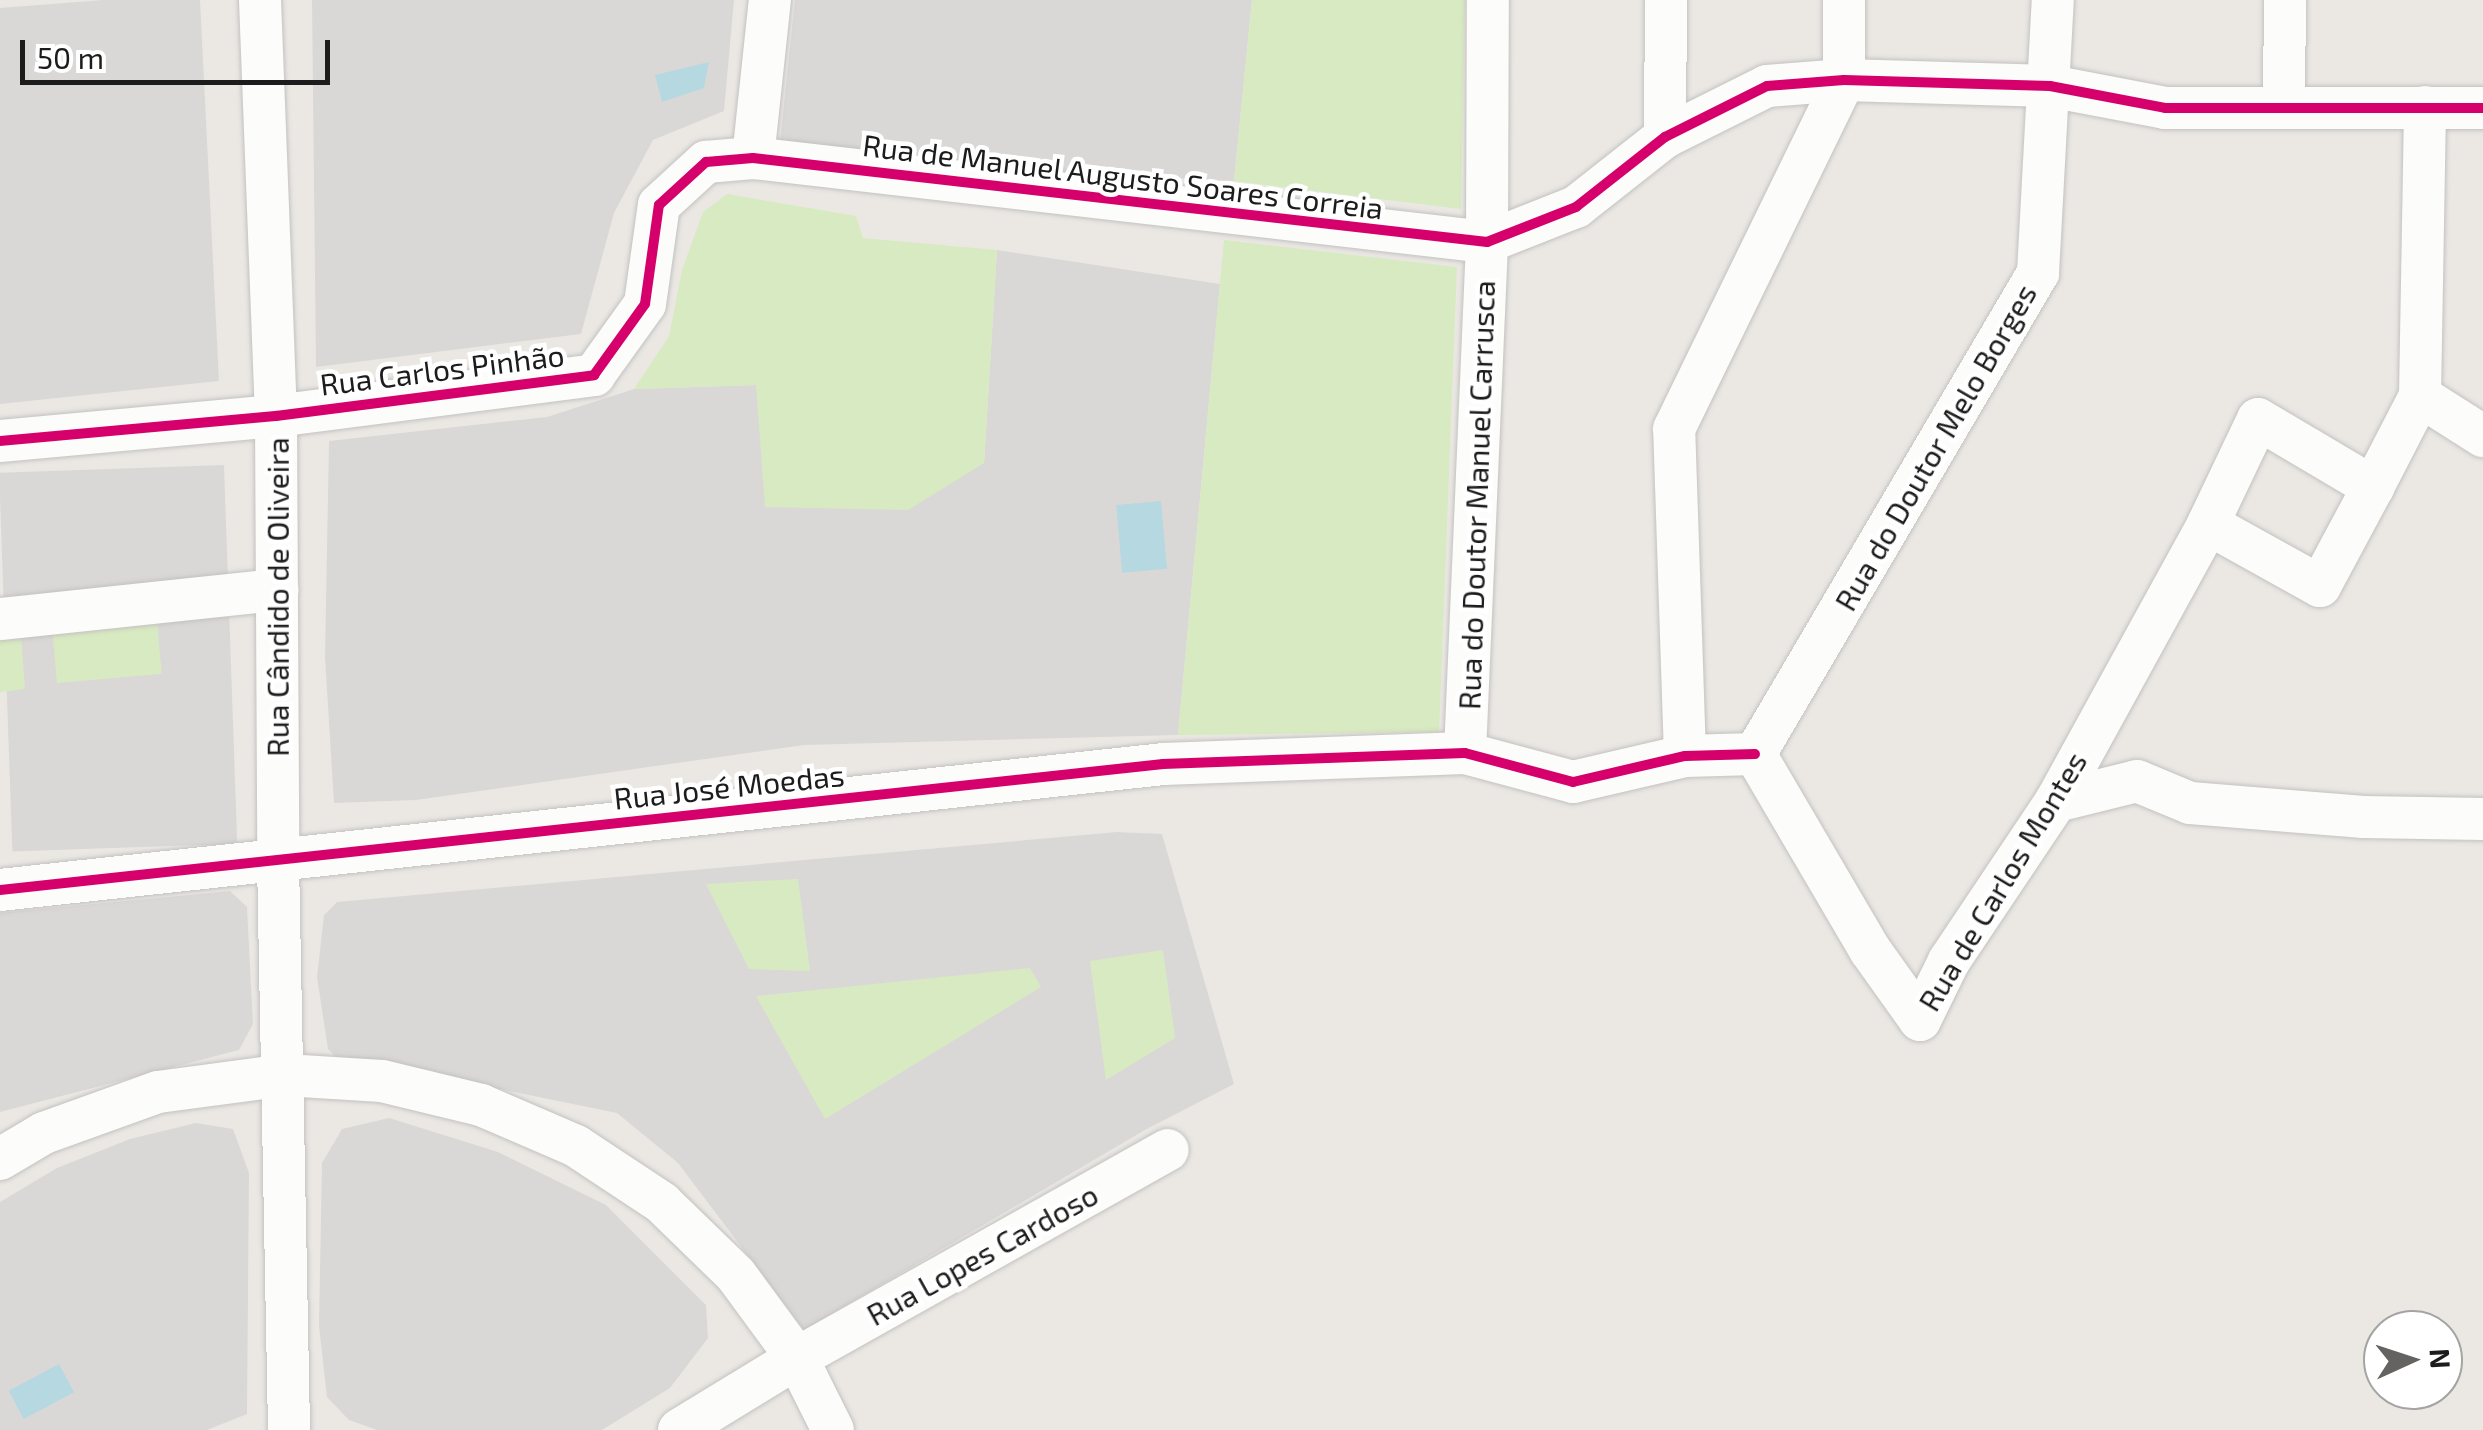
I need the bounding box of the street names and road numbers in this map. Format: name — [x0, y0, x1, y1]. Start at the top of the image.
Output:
street label: Rua de Manuel Augusto Soares Correia — [860, 126, 1386, 226]
street label: Rua do Doutor Melo Borges — [1827, 277, 2043, 617]
street label: Rua do Doutor Manuel Carrusca — [1450, 279, 1502, 711]
street label: Rua Carlos Pinhão — [318, 336, 566, 402]
street label: Rua Cândido de Oliveira — [259, 437, 295, 757]
street label: Rua de Carlos Montes — [1910, 745, 2094, 1017]
street label: Rua José Moedas — [612, 756, 846, 816]
street label: Rua Lopes Cardoso — [860, 1176, 1104, 1332]

